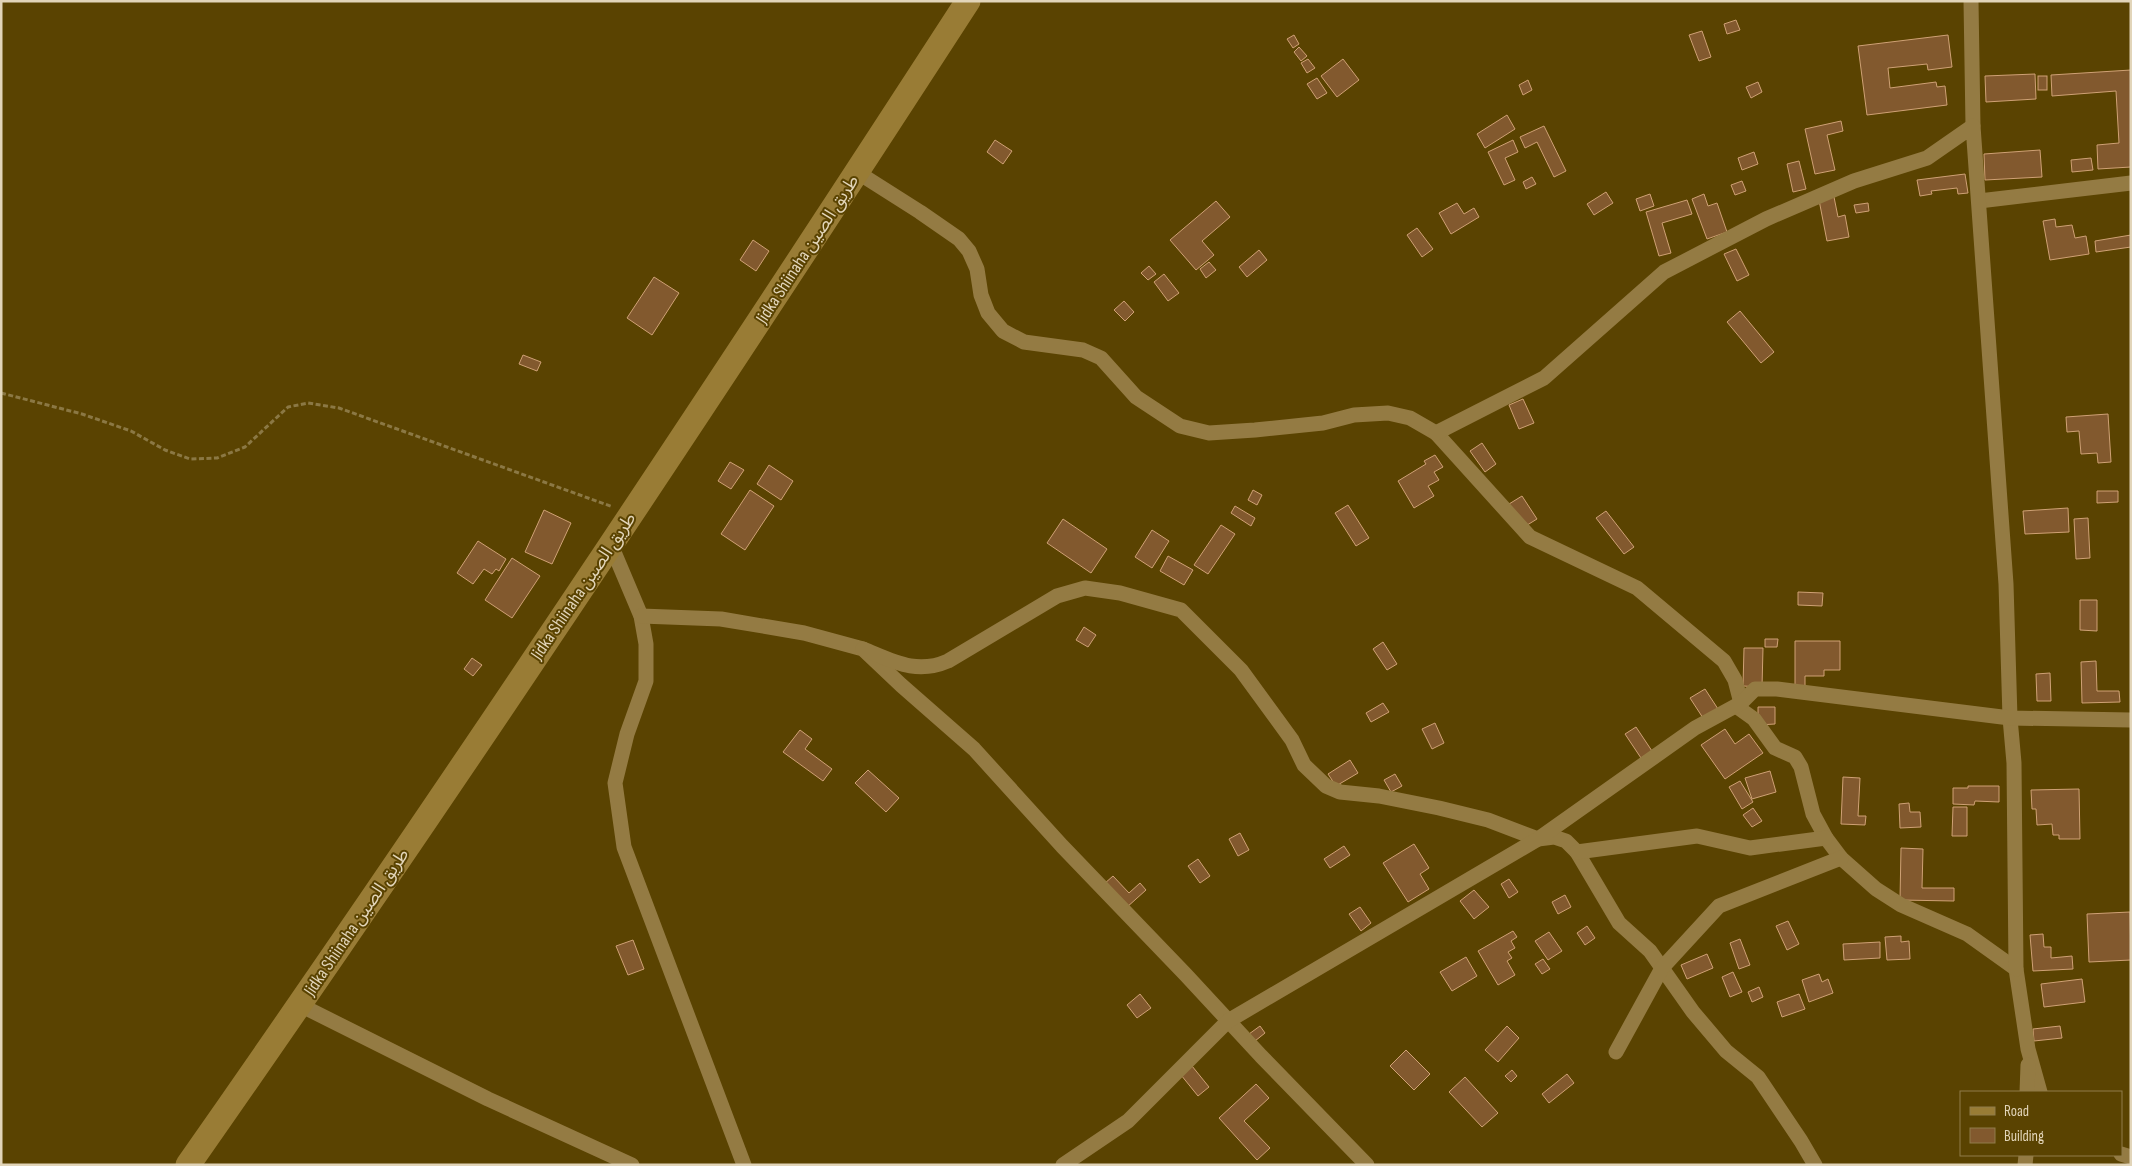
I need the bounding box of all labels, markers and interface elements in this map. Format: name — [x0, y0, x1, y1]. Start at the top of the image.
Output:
street label: Jidka Shiinaha طريق الصين — [751, 171, 863, 328]
street label: Jidka Shiinaha طريق الصين — [526, 509, 640, 665]
street label: Jidka Shiinaha طريق الصين — [299, 845, 413, 1001]
legend — [1960, 1091, 2122, 1156]
text: Road — [2004, 1102, 2029, 1121]
text: Building — [2004, 1127, 2044, 1146]

